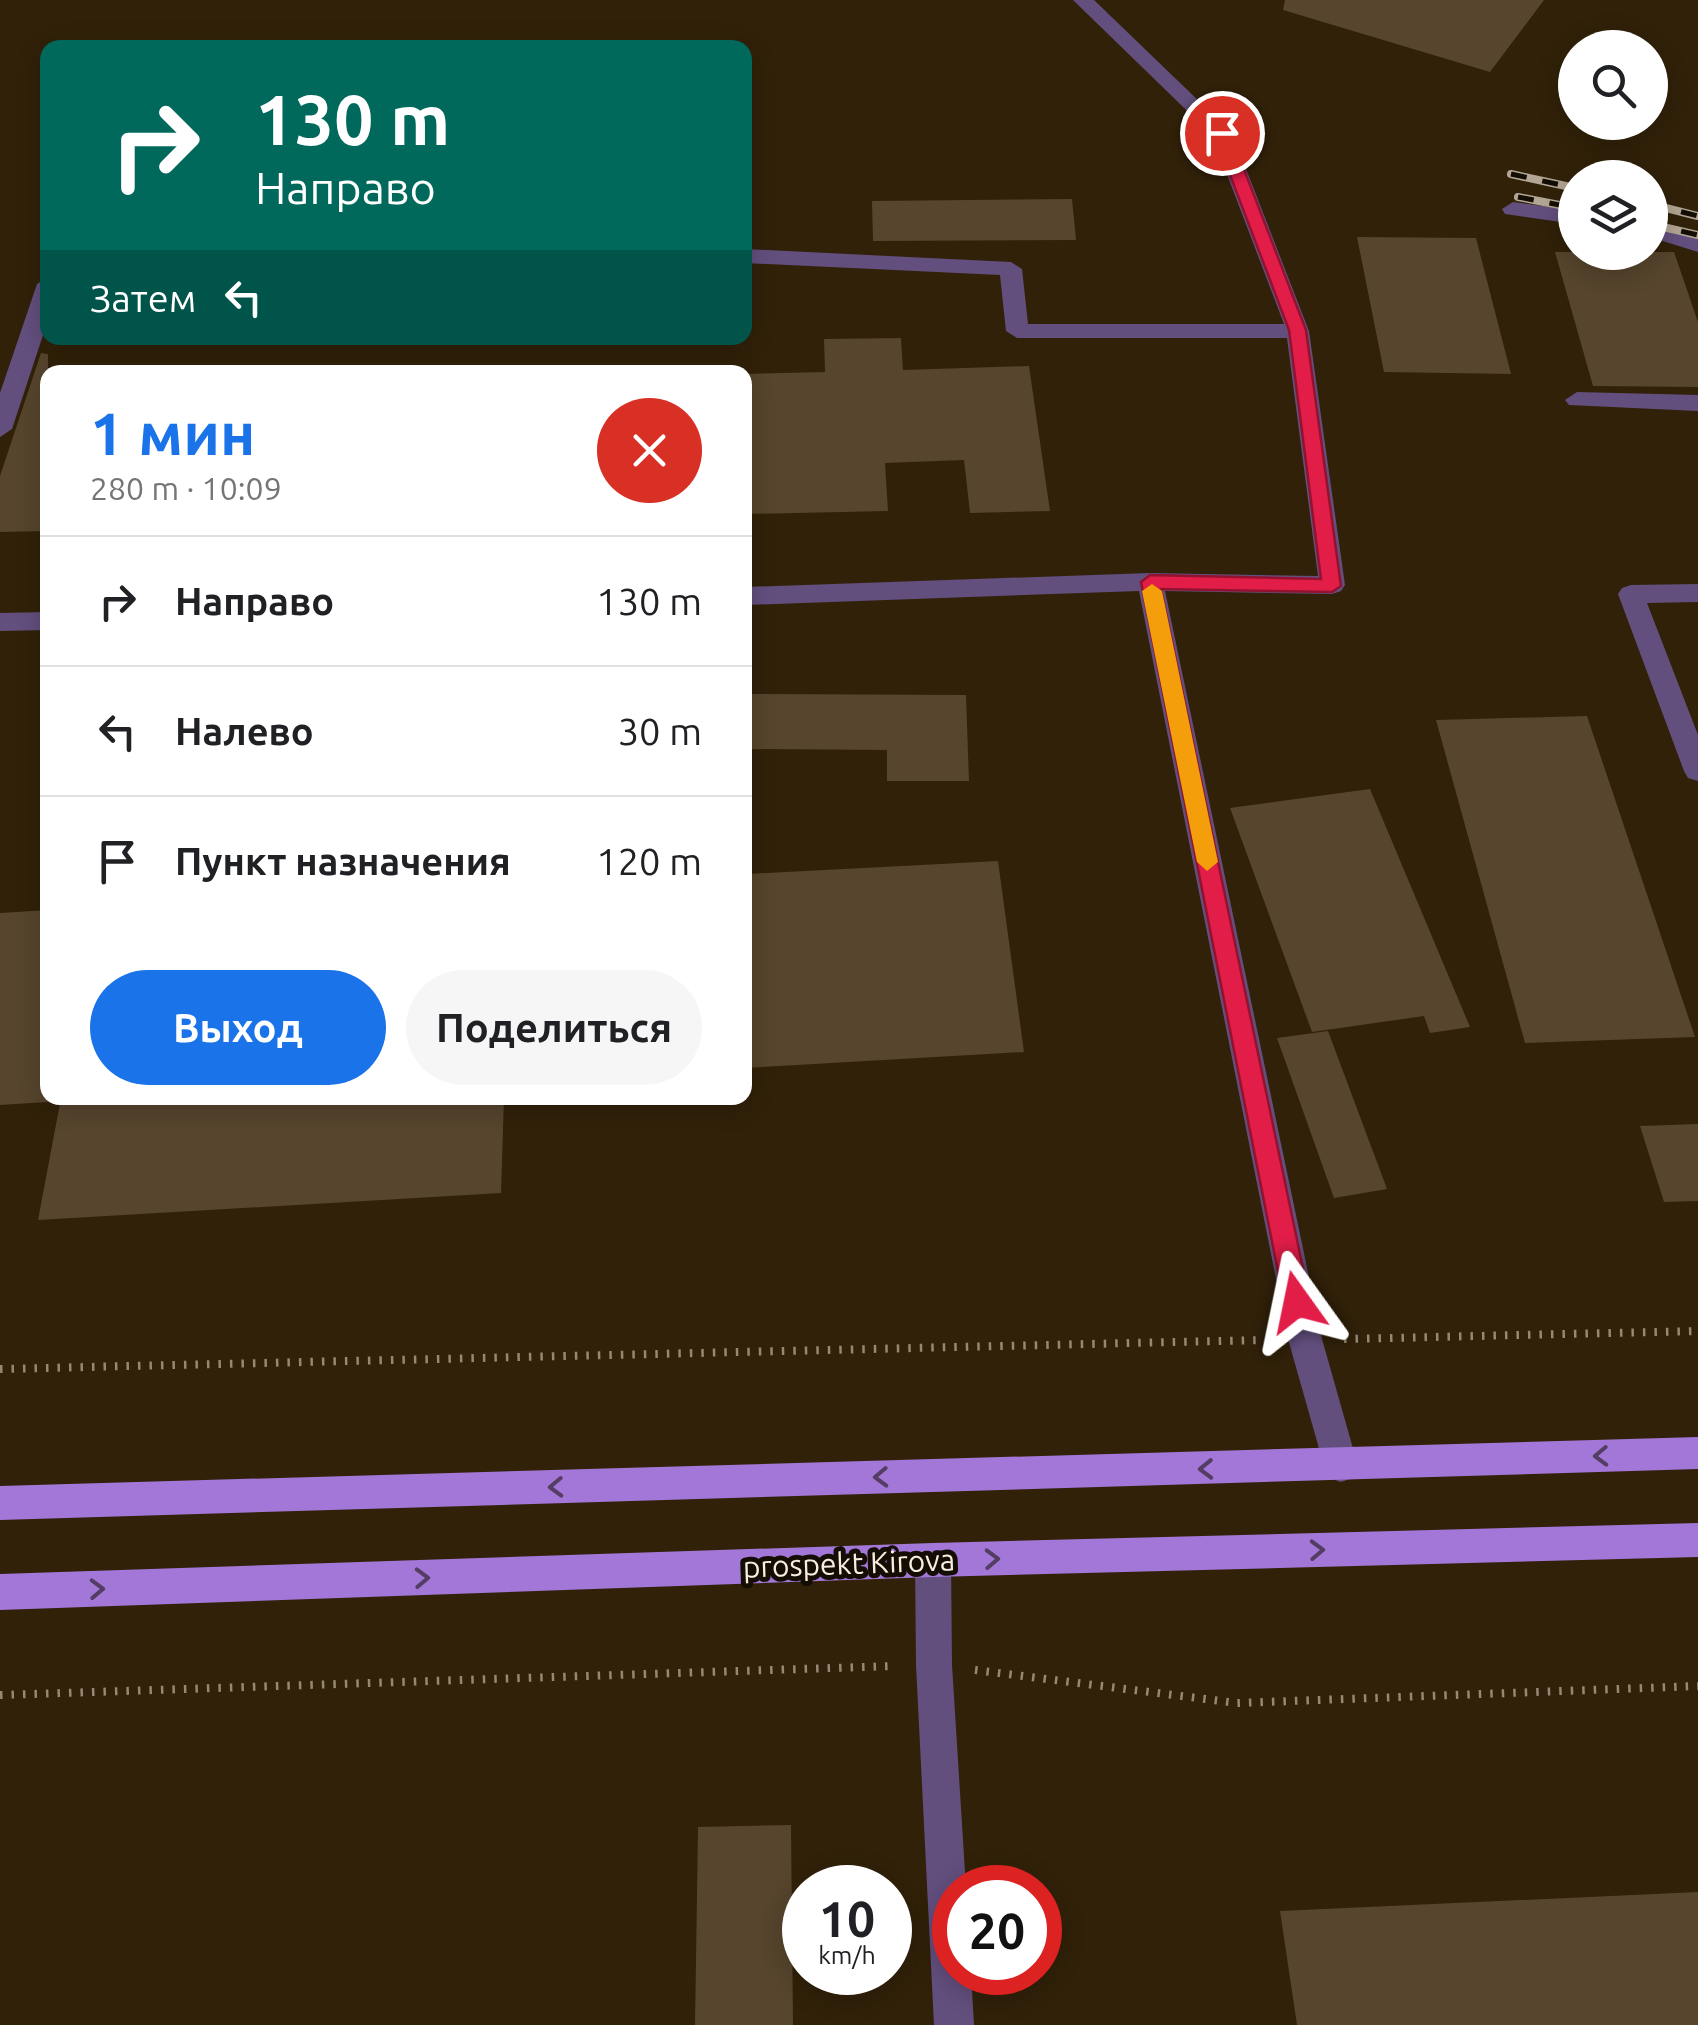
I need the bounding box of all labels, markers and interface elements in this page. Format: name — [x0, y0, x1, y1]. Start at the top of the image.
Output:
map controls — [1558, 30, 1668, 270]
button: search — [1558, 30, 1668, 140]
icon: right — [90, 80, 220, 210]
text: 130 m — [255, 80, 450, 158]
pin — [1180, 91, 1265, 176]
icon: arrive — [1195, 106, 1250, 161]
button: layers — [1558, 160, 1668, 270]
text: Направо — [255, 162, 436, 213]
icon: left — [216, 270, 271, 325]
text: Затем — [90, 277, 196, 319]
button: close — [597, 398, 702, 503]
text: 1 мин — [90, 399, 255, 466]
text: 280 m · 10:09 — [90, 470, 282, 506]
icon: right — [90, 574, 145, 629]
text: Направо — [175, 580, 334, 622]
text: 130 m — [596, 580, 702, 622]
icon: left — [90, 704, 145, 759]
text: Налево — [175, 710, 314, 752]
text: 30 m — [618, 710, 702, 752]
icon: arrive — [90, 834, 145, 889]
text: Пункт назначения — [175, 840, 511, 882]
text: 120 m — [596, 840, 702, 882]
button: Выход — [90, 970, 386, 1085]
button: Поделиться — [406, 970, 702, 1085]
position arrow — [1245, 1250, 1349, 1354]
one-way arrow — [1592, 1446, 1608, 1467]
one-way arrow — [1197, 1458, 1212, 1480]
one-way arrow — [872, 1467, 888, 1488]
one-way arrow — [548, 1476, 564, 1497]
one-way arrow — [1309, 1539, 1325, 1560]
street label: prospekt Kirova — [742, 1542, 956, 1584]
one-way arrow — [984, 1548, 1000, 1569]
one-way arrow — [415, 1567, 431, 1588]
one-way arrow — [90, 1579, 106, 1600]
speed limit sign: 20 — [932, 1865, 1062, 1995]
text: 10 — [819, 1890, 875, 1946]
text: km/h — [818, 1941, 876, 1969]

